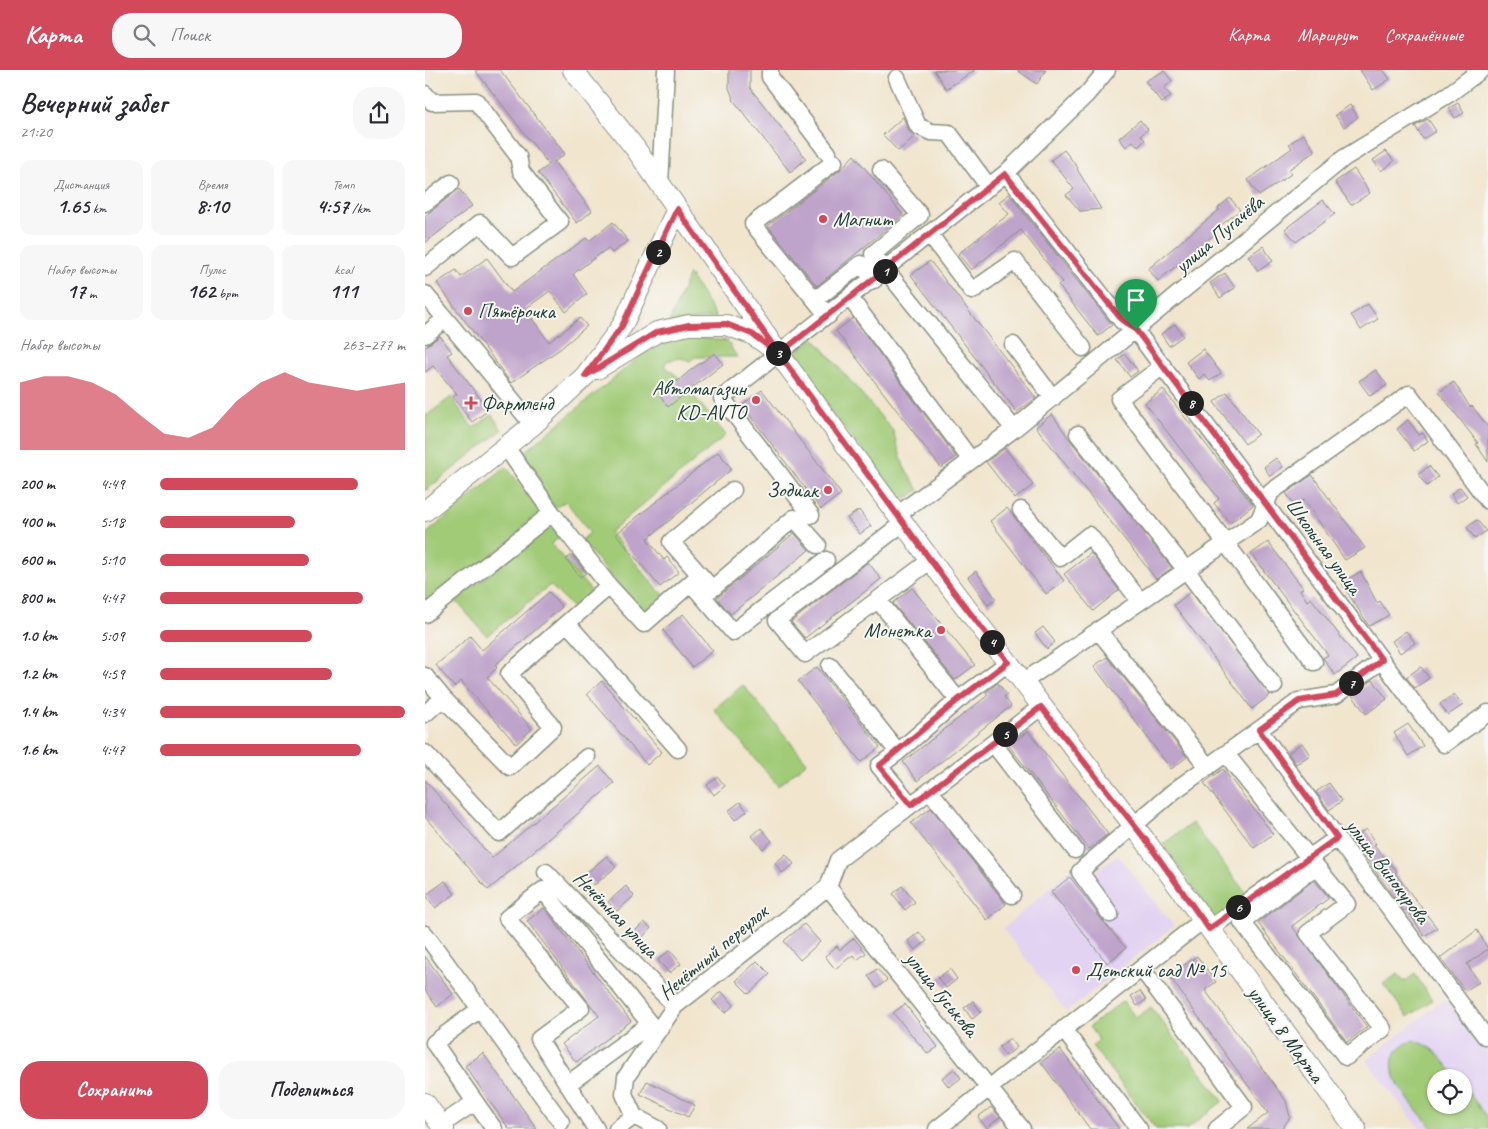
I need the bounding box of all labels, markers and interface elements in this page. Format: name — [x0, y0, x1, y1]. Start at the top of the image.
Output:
search box — [112, 13, 462, 58]
text: Карта — [25, 20, 82, 50]
icon: search — [130, 21, 158, 49]
text: Поиск — [170, 23, 210, 47]
text: Карта — [1228, 24, 1269, 46]
text: Маршрут — [1297, 24, 1357, 46]
text: Сохранённые — [1385, 24, 1463, 46]
text: Вечерний забег — [20, 85, 167, 120]
button: share — [353, 87, 405, 139]
text: 21:20 — [20, 122, 52, 142]
text: Дистанция — [54, 176, 109, 193]
text: Время — [198, 176, 227, 193]
text: Темп — [332, 176, 355, 193]
street label: улица Пугачёва — [1168, 188, 1270, 280]
text: 1.65 — [57, 193, 89, 219]
text: 8:10 — [196, 193, 229, 219]
text: 4:57 — [317, 193, 349, 219]
text: km — [89, 200, 106, 217]
text: /km — [349, 200, 370, 217]
place label: Магнит — [833, 206, 894, 232]
marker: Магнит — [817, 213, 829, 225]
pin: 2 — [645, 240, 671, 264]
text: 2 — [655, 244, 662, 261]
pin: 1 — [873, 258, 897, 284]
text: Набор высоты — [47, 261, 116, 278]
text: Пульс — [199, 261, 226, 278]
text: kcal — [334, 261, 353, 278]
text: 1 — [882, 263, 889, 280]
text: 17 — [66, 278, 85, 304]
text: 162 — [187, 278, 216, 304]
text: 111 — [329, 278, 358, 304]
pin — [1115, 279, 1157, 330]
text: m — [85, 285, 97, 302]
text: bpm — [216, 285, 238, 302]
icon: arrive — [1122, 286, 1150, 314]
place label: Пятёрочка — [478, 298, 557, 324]
marker: Пятёрочка — [462, 305, 474, 317]
text: Набор высоты — [20, 335, 99, 355]
text: 263–277 m — [342, 335, 405, 355]
pin: 3 — [765, 340, 791, 366]
text: 3 — [775, 345, 782, 362]
place label: Автомагазин KD-AVTO — [652, 375, 749, 425]
place label: Фармленд — [481, 390, 555, 416]
pin: 8 — [1179, 390, 1203, 416]
marker: Автомагазин KD-AVTO — [750, 394, 762, 406]
text: 8 — [1188, 395, 1195, 412]
marker: Фармленд — [465, 397, 477, 409]
text: 200 m — [20, 474, 55, 494]
text: 4:49 — [100, 474, 125, 494]
place label: Зодиак — [767, 477, 820, 503]
marker: Зодиак — [822, 484, 834, 496]
street label: Школьная улица — [1280, 493, 1369, 601]
text: 400 m — [20, 512, 55, 532]
text: 5:18 — [100, 512, 125, 532]
text: 600 m — [20, 550, 55, 570]
text: 5:10 — [100, 550, 125, 570]
text: 800 m — [20, 588, 55, 608]
text: 4:47 — [100, 588, 125, 608]
place label: Монетка — [864, 617, 933, 643]
marker: Монетка — [935, 624, 947, 636]
text: 1.0 km — [20, 626, 57, 646]
text: 5:09 — [100, 626, 125, 646]
pin: 4 — [979, 630, 1005, 654]
text: 4 — [989, 634, 996, 651]
text: 1.2 km — [20, 664, 57, 684]
text: 4:59 — [100, 664, 125, 684]
pin: 7 — [1339, 670, 1363, 696]
text: 7 — [1348, 675, 1355, 692]
text: 1.4 km — [20, 702, 57, 722]
text: 4:34 — [100, 702, 125, 722]
pin: 5 — [993, 722, 1017, 746]
text: 5 — [1002, 726, 1009, 743]
text: 1.6 km — [20, 740, 58, 760]
text: 4:47 — [100, 740, 125, 760]
street label: улица Винокурова — [1339, 812, 1437, 930]
street label: Нечётная улица — [568, 865, 665, 964]
pin: 6 — [1225, 894, 1251, 920]
street label: Нечётный переулок — [653, 897, 775, 1005]
text: 6 — [1235, 899, 1242, 916]
street label: улица Гуськова — [898, 944, 986, 1044]
place label: Детский сад № 15 — [1086, 957, 1228, 983]
marker: Детский сад № 15 — [1070, 964, 1082, 976]
street label: улица 8 Марта — [1241, 979, 1331, 1089]
button: Сохранить — [20, 1061, 208, 1119]
button: Поделиться — [218, 1061, 405, 1119]
map controls — [1427, 1069, 1472, 1114]
button: locate — [1427, 1069, 1472, 1114]

